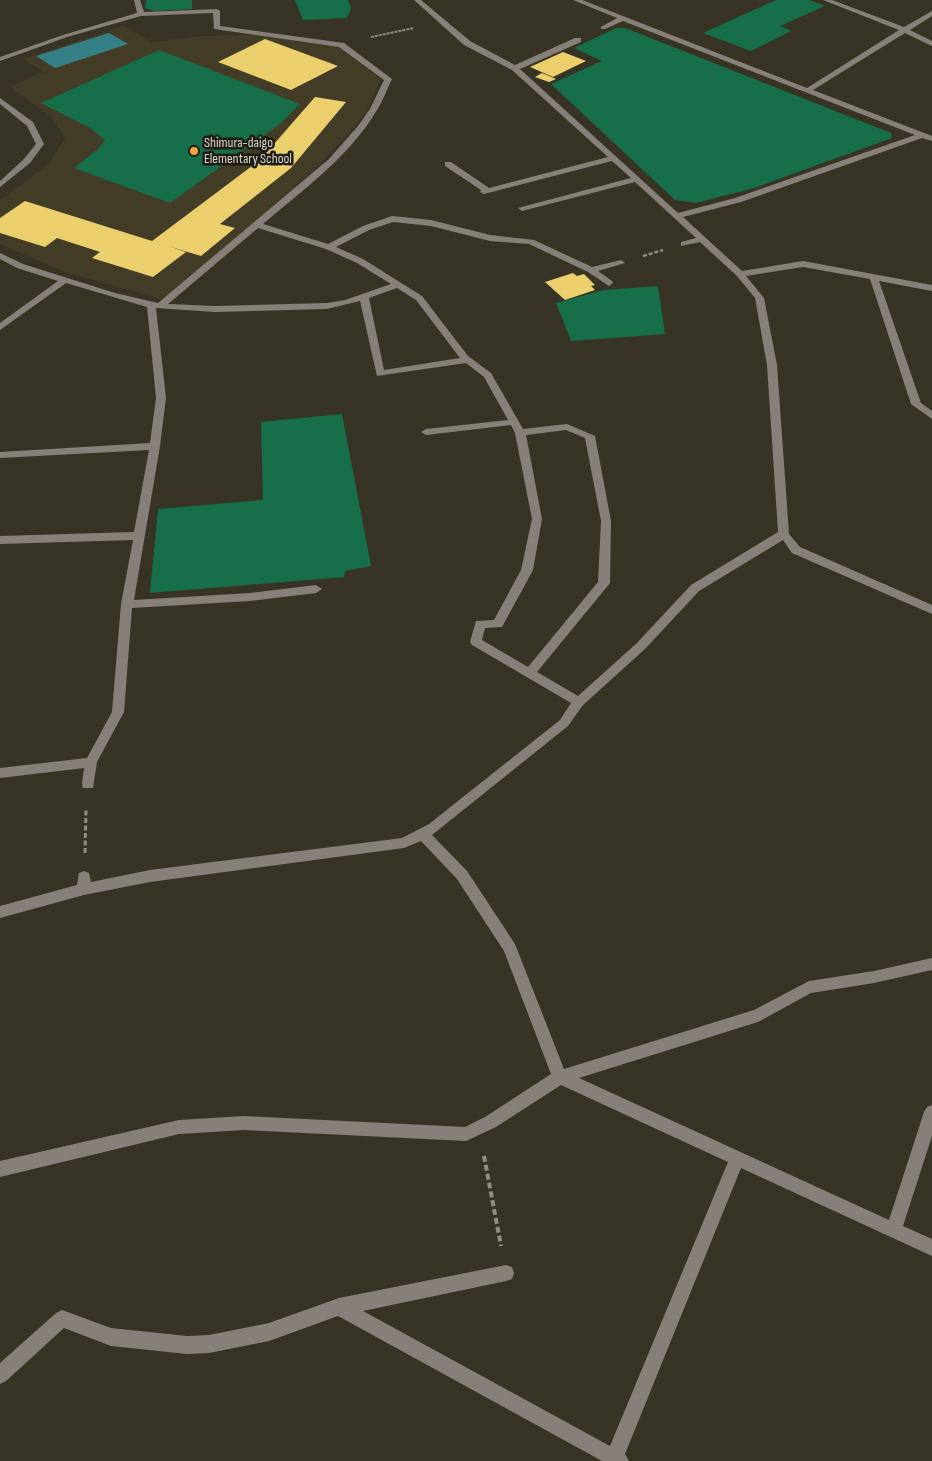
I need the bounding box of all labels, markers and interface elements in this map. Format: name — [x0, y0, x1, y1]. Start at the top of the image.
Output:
place label: Shimura-daigo Elementary School — [204, 135, 292, 168]
marker: Shimura-daigo Elementary School — [188, 145, 200, 157]

